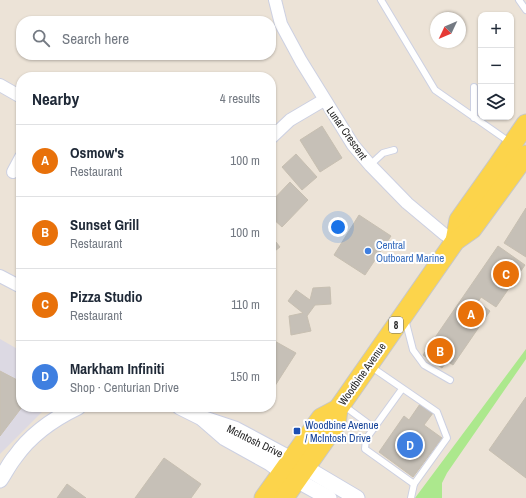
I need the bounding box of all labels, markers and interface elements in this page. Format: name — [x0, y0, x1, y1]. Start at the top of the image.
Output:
north arrow — [430, 12, 466, 48]
map controls — [478, 12, 514, 120]
button: + — [478, 12, 514, 48]
search box — [16, 16, 276, 60]
icon: search — [30, 27, 52, 49]
text: Search here — [62, 28, 129, 49]
button: − — [478, 48, 514, 84]
button: layers — [478, 84, 514, 120]
text: Nearby — [32, 87, 79, 110]
text: 4 results — [220, 90, 260, 107]
street label: Lunar Crescent — [324, 104, 371, 163]
text: Osmow's — [70, 142, 124, 163]
text: A — [41, 152, 49, 169]
text: 100 m — [230, 152, 260, 169]
text: Restaurant — [70, 163, 122, 180]
text: Sunset Grill — [70, 214, 139, 235]
your location — [328, 217, 348, 237]
text: B — [41, 224, 49, 241]
text: 100 m — [230, 224, 260, 241]
text: Restaurant — [70, 235, 122, 252]
place label: Central Outboard Marine — [376, 238, 444, 265]
marker: Central Outboard Marine — [363, 246, 373, 256]
pin: C — [493, 259, 519, 289]
text: Pizza Studio — [70, 286, 142, 307]
text: C — [41, 296, 49, 313]
text: 110 m — [231, 296, 260, 313]
pin: A — [458, 299, 484, 329]
text: Restaurant — [70, 307, 122, 324]
road number: 8 — [389, 317, 403, 333]
pin: B — [427, 336, 453, 366]
street label: Woodbine Avenue — [335, 340, 389, 408]
text: Markham Infiniti — [70, 358, 164, 379]
text: D — [41, 368, 49, 385]
text: 150 m — [230, 368, 260, 385]
text: Shop · Centurian Drive — [70, 379, 179, 396]
place label: Woodbine Avenue / McIntosh Drive — [305, 418, 378, 445]
street label: McIntosh Drive — [225, 421, 285, 461]
marker: Woodbine Avenue / McIntosh Drive — [292, 426, 302, 436]
pin: D — [397, 430, 423, 460]

